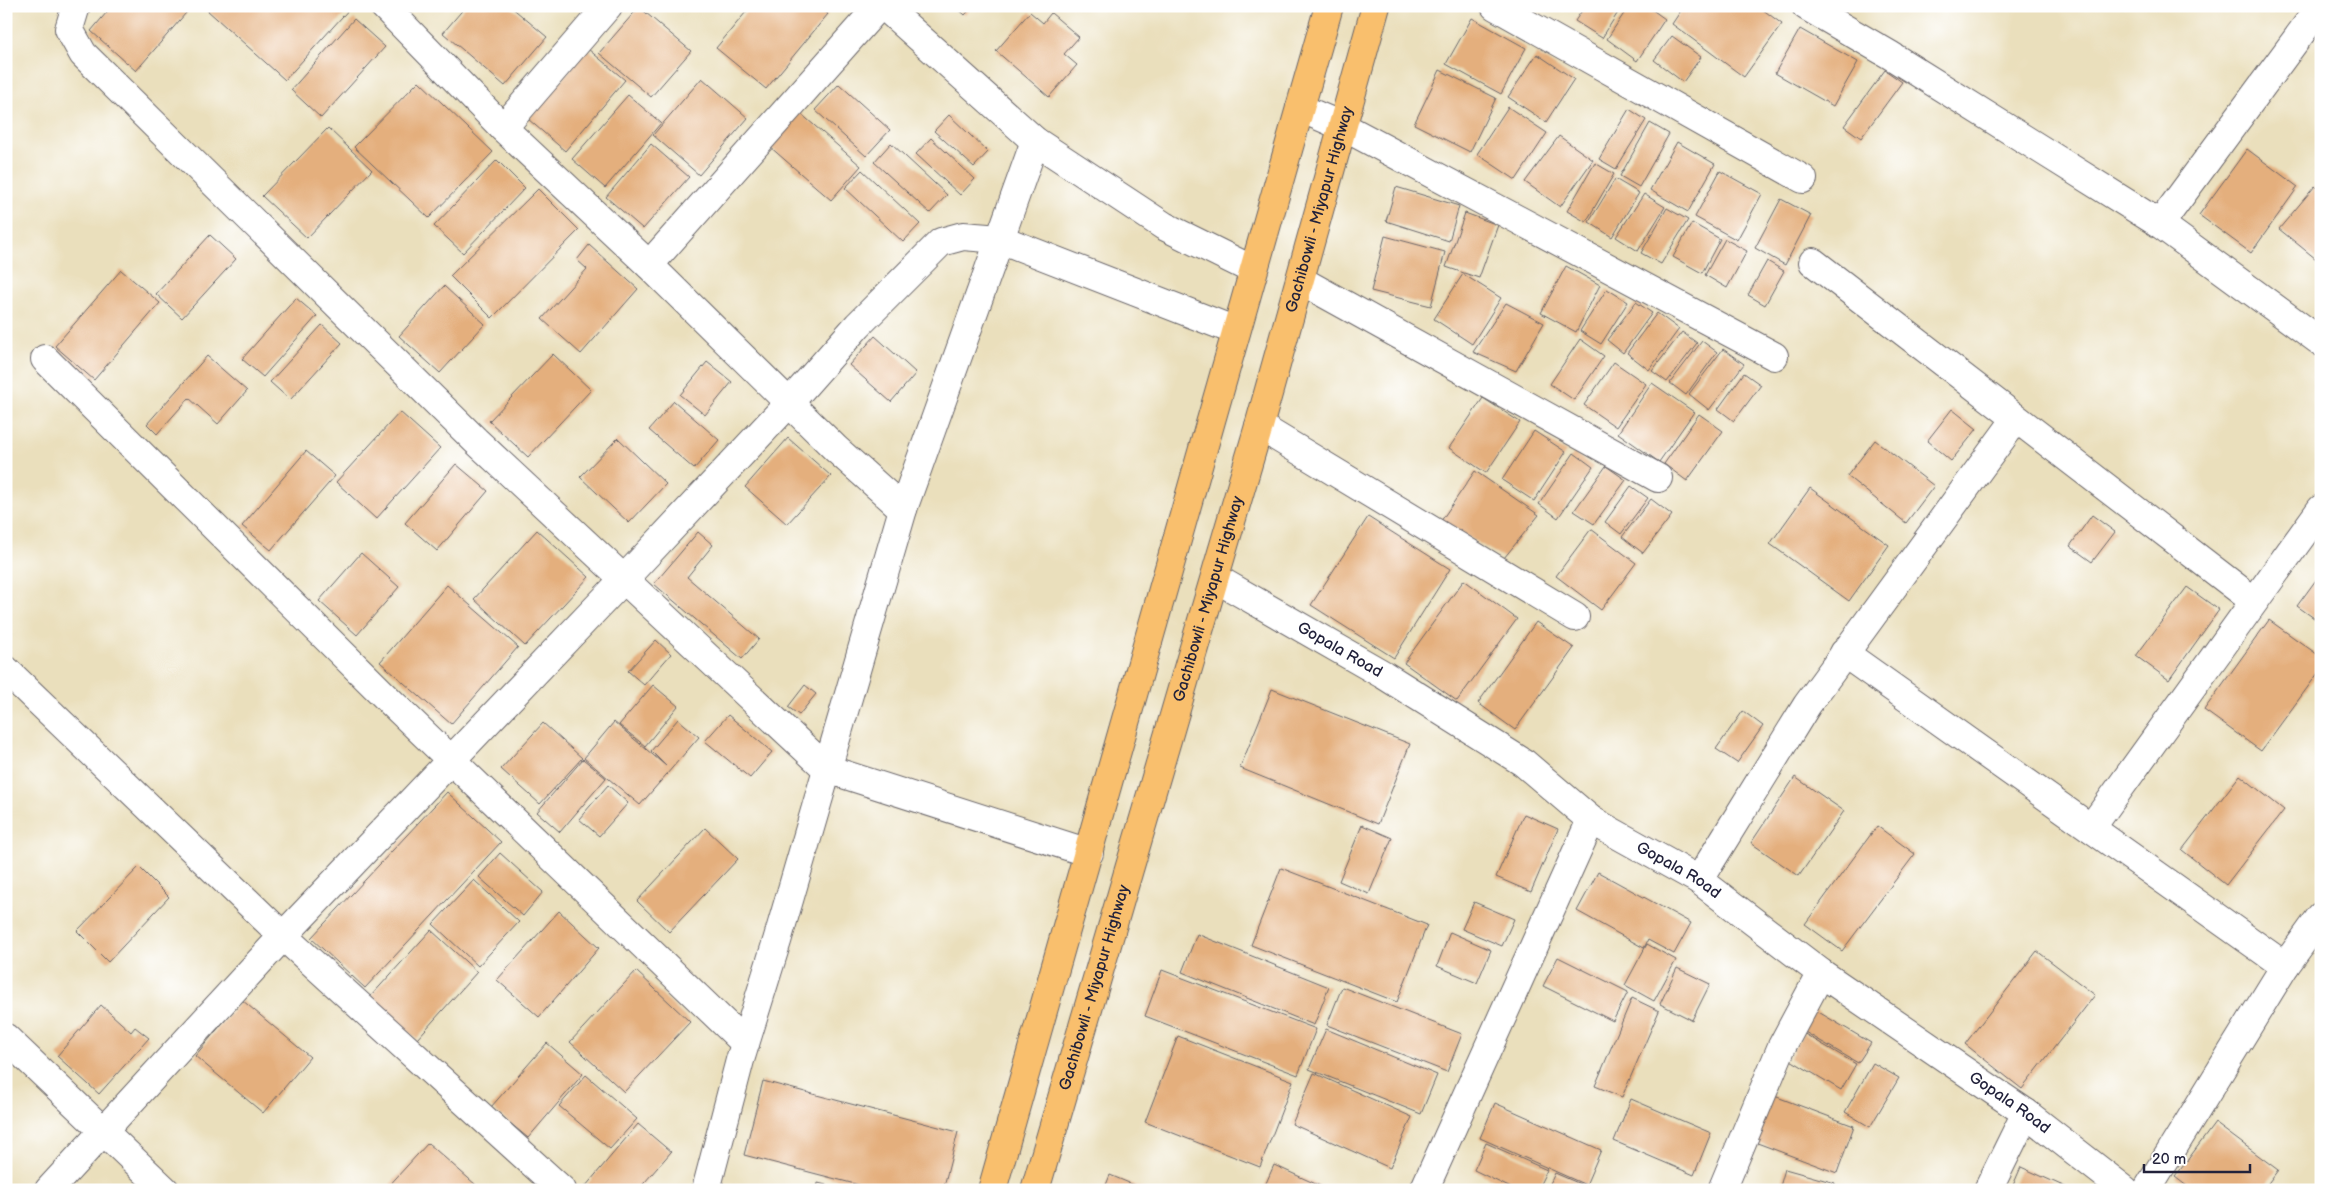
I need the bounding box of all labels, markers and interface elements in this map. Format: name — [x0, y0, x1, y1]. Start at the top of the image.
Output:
street label: Gachibowli - Miyapur Highway — [1282, 103, 1357, 315]
street label: Gachibowli - Miyapur Highway — [1169, 493, 1248, 704]
street label: Gopala Road — [1294, 618, 1386, 682]
street label: Gopala Road — [1633, 838, 1724, 903]
street label: Gachibowli - Miyapur Highway — [1055, 882, 1134, 1093]
street label: Gopala Road — [1965, 1067, 2054, 1138]
scale bar — [2144, 1141, 2251, 1173]
text: 20 m — [2152, 1150, 2186, 1169]

